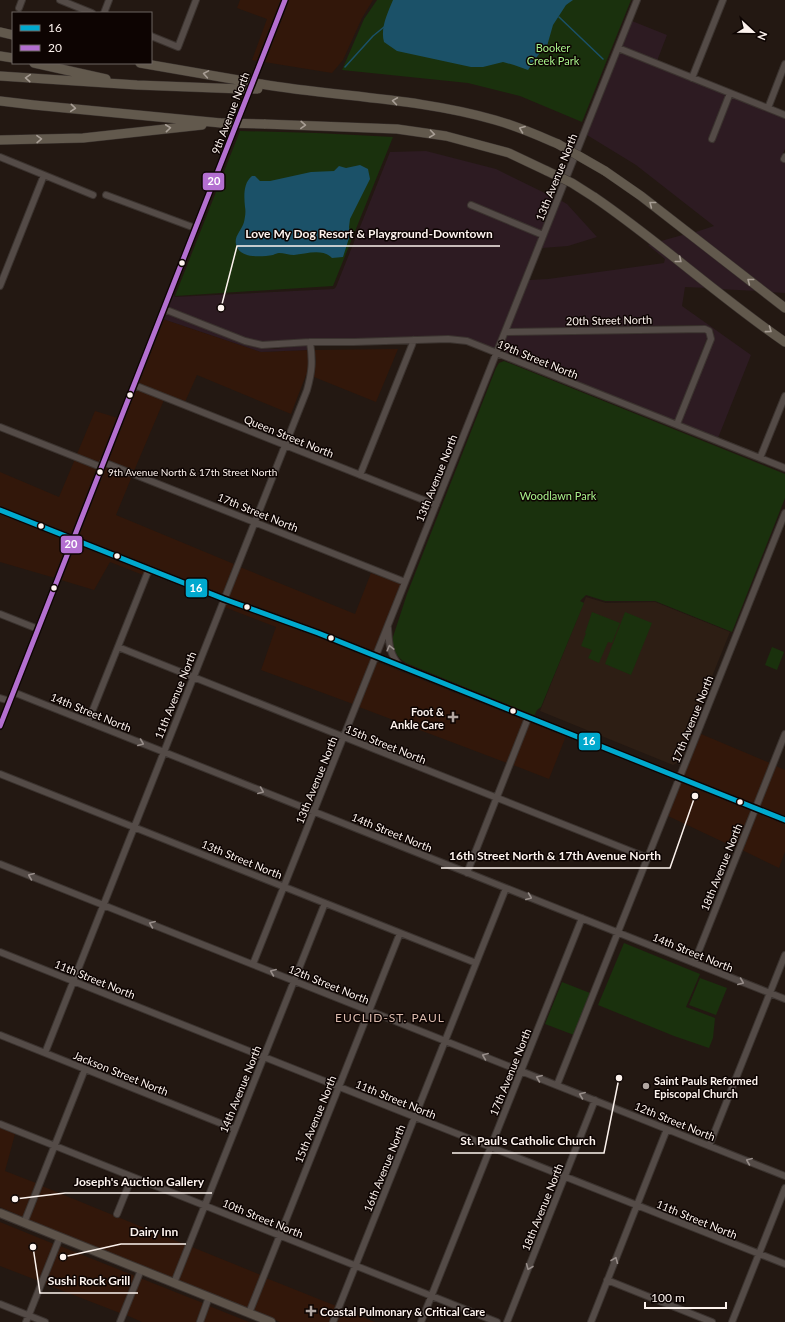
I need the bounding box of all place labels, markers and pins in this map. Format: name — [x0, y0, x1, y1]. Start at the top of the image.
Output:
callout: Love My Dog Resort & Playground-Downtown — [237, 222, 500, 246]
unlabelled marker — [177, 258, 187, 268]
unlabelled marker — [125, 390, 135, 400]
place label: 9th Avenue North & 17th Street North — [108, 466, 277, 478]
marker: 9th Avenue North & 17th Street North — [95, 467, 105, 477]
unlabelled marker — [36, 521, 46, 531]
unlabelled marker — [112, 551, 122, 561]
unlabelled marker — [49, 583, 59, 593]
unlabelled marker — [242, 602, 252, 612]
unlabelled marker — [326, 633, 336, 643]
place label: Foot & Ankle Care — [389, 705, 444, 731]
unlabelled marker — [508, 706, 518, 716]
marker: Foot & Ankle Care — [447, 711, 459, 723]
unlabelled marker — [735, 797, 745, 807]
callout: 16th Street North & 17th Avenue North — [441, 844, 670, 868]
place label: Saint Pauls Reformed Episcopal Church — [654, 1074, 758, 1100]
marker: Saint Pauls Reformed Episcopal Church — [641, 1081, 651, 1091]
callout: St. Paul's Catholic Church — [452, 1129, 604, 1153]
callout: Joseph's Auction Gallery — [65, 1169, 212, 1193]
callout: Dairy Inn — [121, 1220, 186, 1244]
callout: Sushi Rock Grill — [40, 1269, 138, 1293]
marker: Coastal Pulmonary & Critical Care — [305, 1305, 317, 1317]
place label: Coastal Pulmonary & Critical Care — [320, 1305, 485, 1318]

